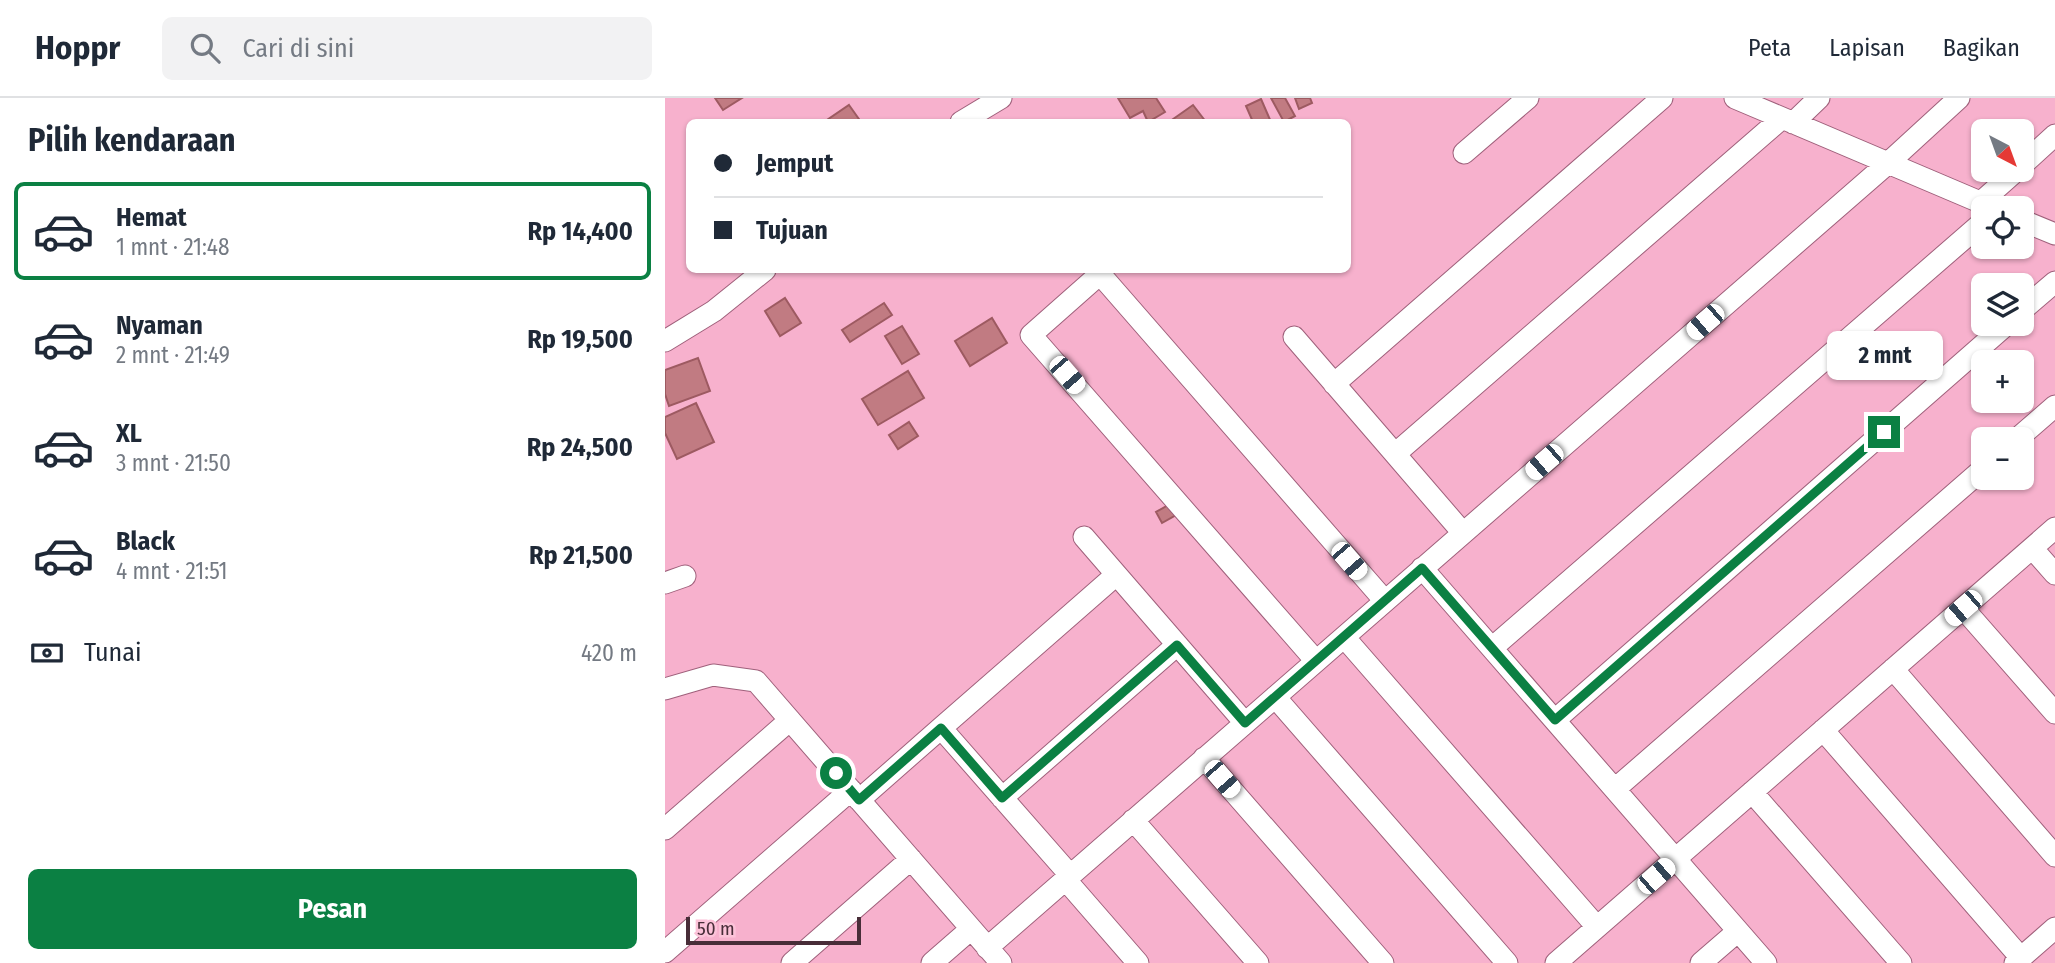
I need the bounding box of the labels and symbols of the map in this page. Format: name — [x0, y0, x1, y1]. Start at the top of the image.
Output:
north arrow — [1971, 119, 2033, 182]
car — [1683, 300, 1728, 344]
callout: 2 mnt — [1826, 330, 1942, 380]
car — [1046, 352, 1089, 398]
route end — [1868, 416, 1900, 448]
car — [1522, 440, 1567, 484]
car — [1328, 538, 1371, 584]
car — [1941, 586, 1986, 630]
car — [1201, 756, 1244, 802]
route start — [820, 757, 852, 789]
car — [1634, 854, 1679, 898]
scale bar — [686, 914, 861, 946]

